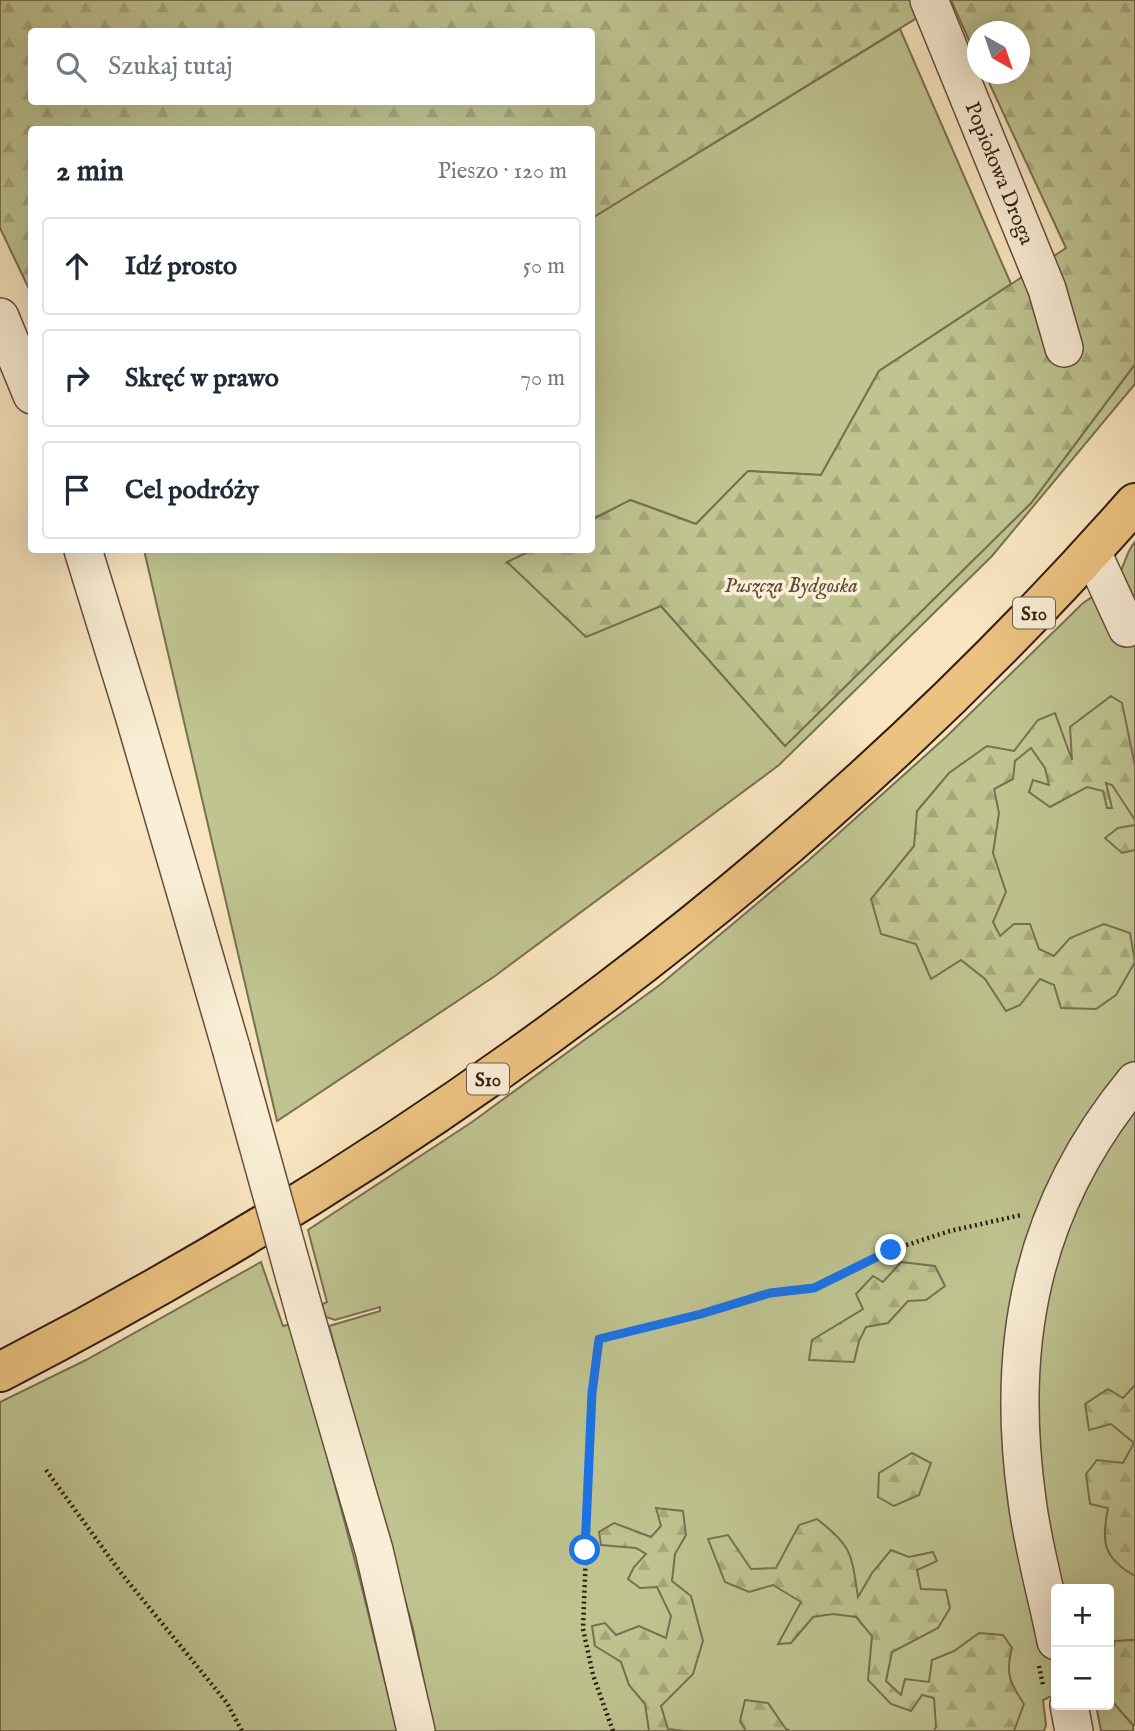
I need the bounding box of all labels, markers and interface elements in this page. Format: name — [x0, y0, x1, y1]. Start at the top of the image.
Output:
north arrow — [967, 21, 1030, 84]
search box — [28, 28, 595, 105]
icon: search — [52, 48, 90, 86]
text: Szukaj tutaj — [108, 50, 233, 83]
street label: Popiołowa Droga — [958, 98, 1040, 250]
text: 2 min — [56, 153, 124, 191]
text: Pieszo · 120 m — [437, 157, 567, 186]
icon: ahead — [58, 247, 96, 285]
text: Idź prosto — [125, 250, 237, 283]
text: 50 m — [523, 252, 565, 281]
icon: right — [58, 359, 96, 397]
text: Skręć w prawo — [125, 362, 279, 395]
text: 70 m — [520, 364, 565, 393]
icon: arrive — [58, 471, 96, 509]
text: Cel podróży — [125, 474, 259, 507]
park label: Puszcza Bydgoska — [724, 573, 858, 600]
road number: S10 — [1013, 598, 1055, 628]
road number: S10 — [467, 1064, 509, 1094]
route end — [875, 1234, 906, 1265]
route start — [569, 1534, 600, 1565]
map controls — [1051, 1584, 1114, 1710]
button: + — [1051, 1584, 1114, 1647]
button: − — [1051, 1647, 1114, 1710]

